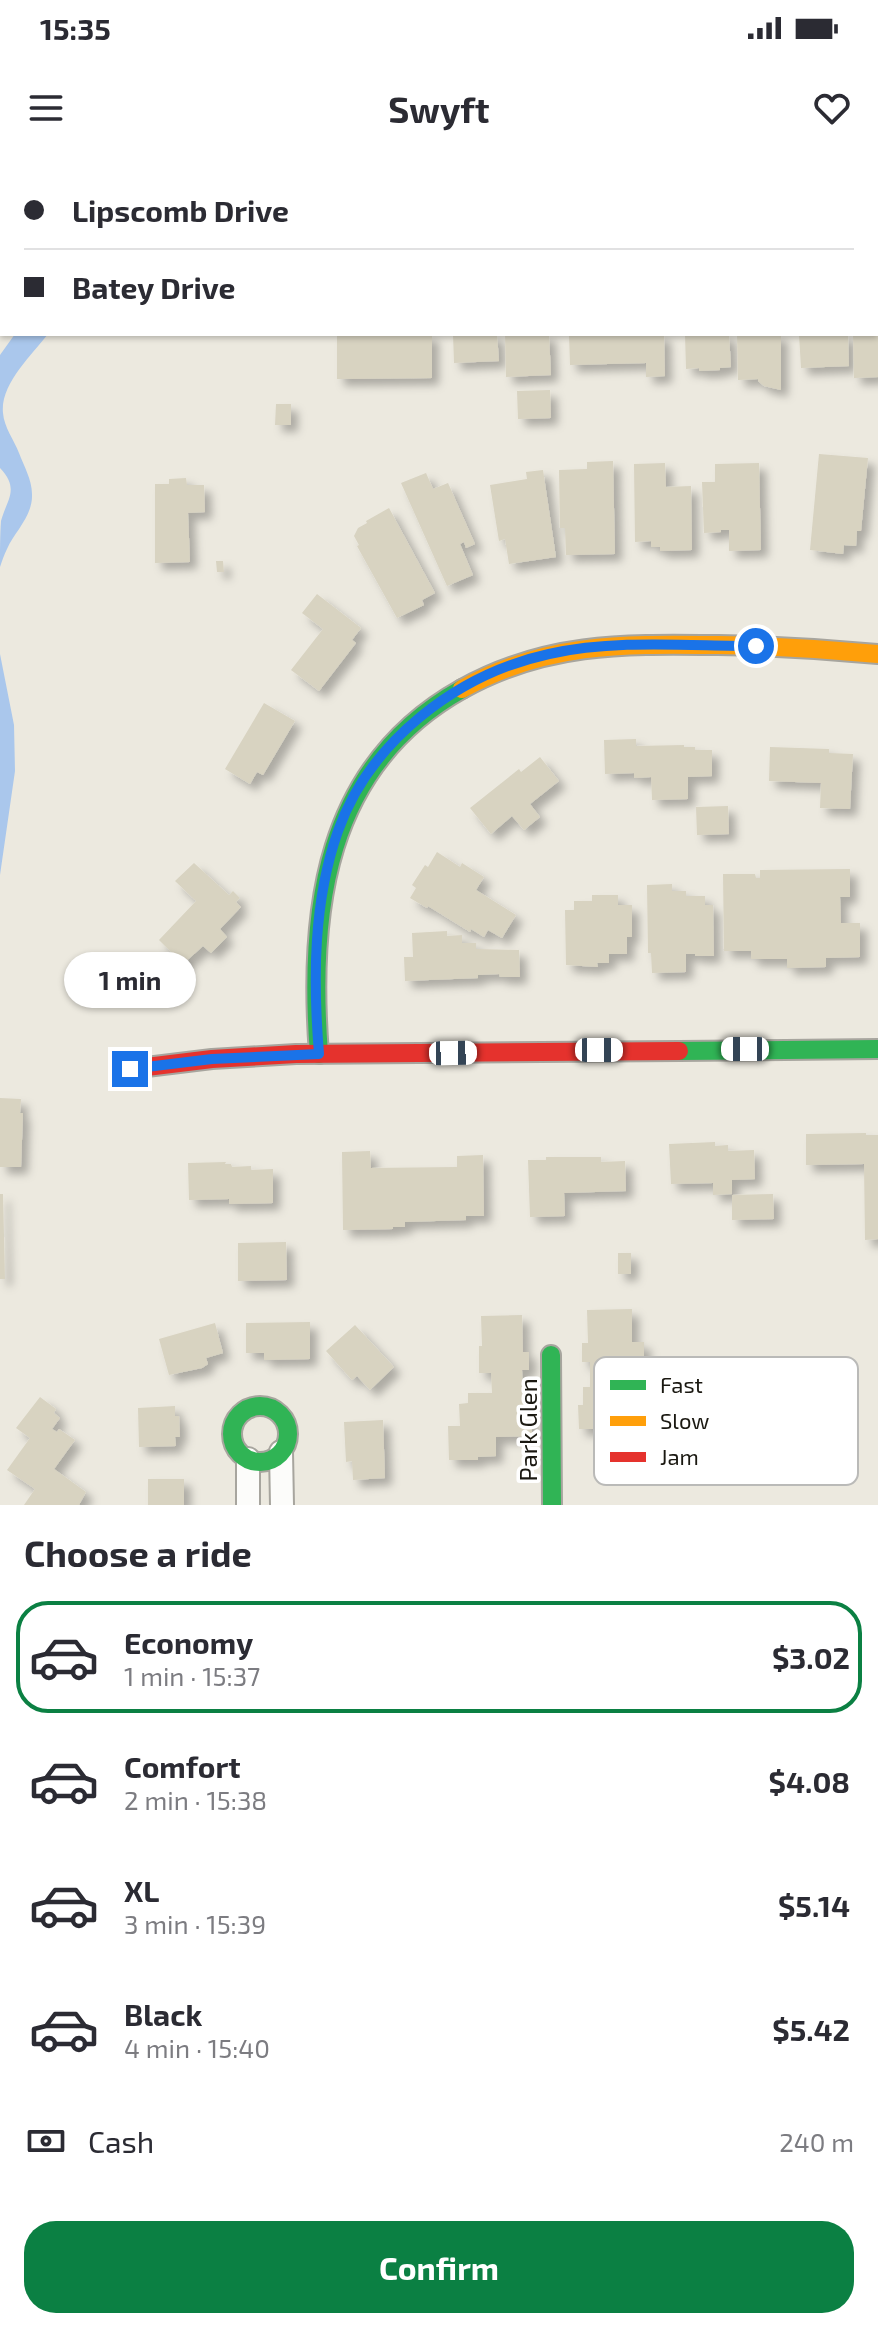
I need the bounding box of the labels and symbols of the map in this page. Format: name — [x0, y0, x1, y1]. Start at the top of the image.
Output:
route start — [738, 628, 774, 664]
callout: 1 min — [64, 953, 196, 1009]
car — [721, 1037, 769, 1061]
car — [575, 1038, 623, 1062]
car — [429, 1041, 477, 1065]
route end — [112, 1051, 148, 1087]
legend — [594, 1357, 858, 1485]
text: Fast — [660, 1371, 703, 1397]
street label: Park Glen — [513, 1378, 542, 1482]
text: Slow — [660, 1407, 709, 1433]
text: Jam — [660, 1443, 699, 1469]

